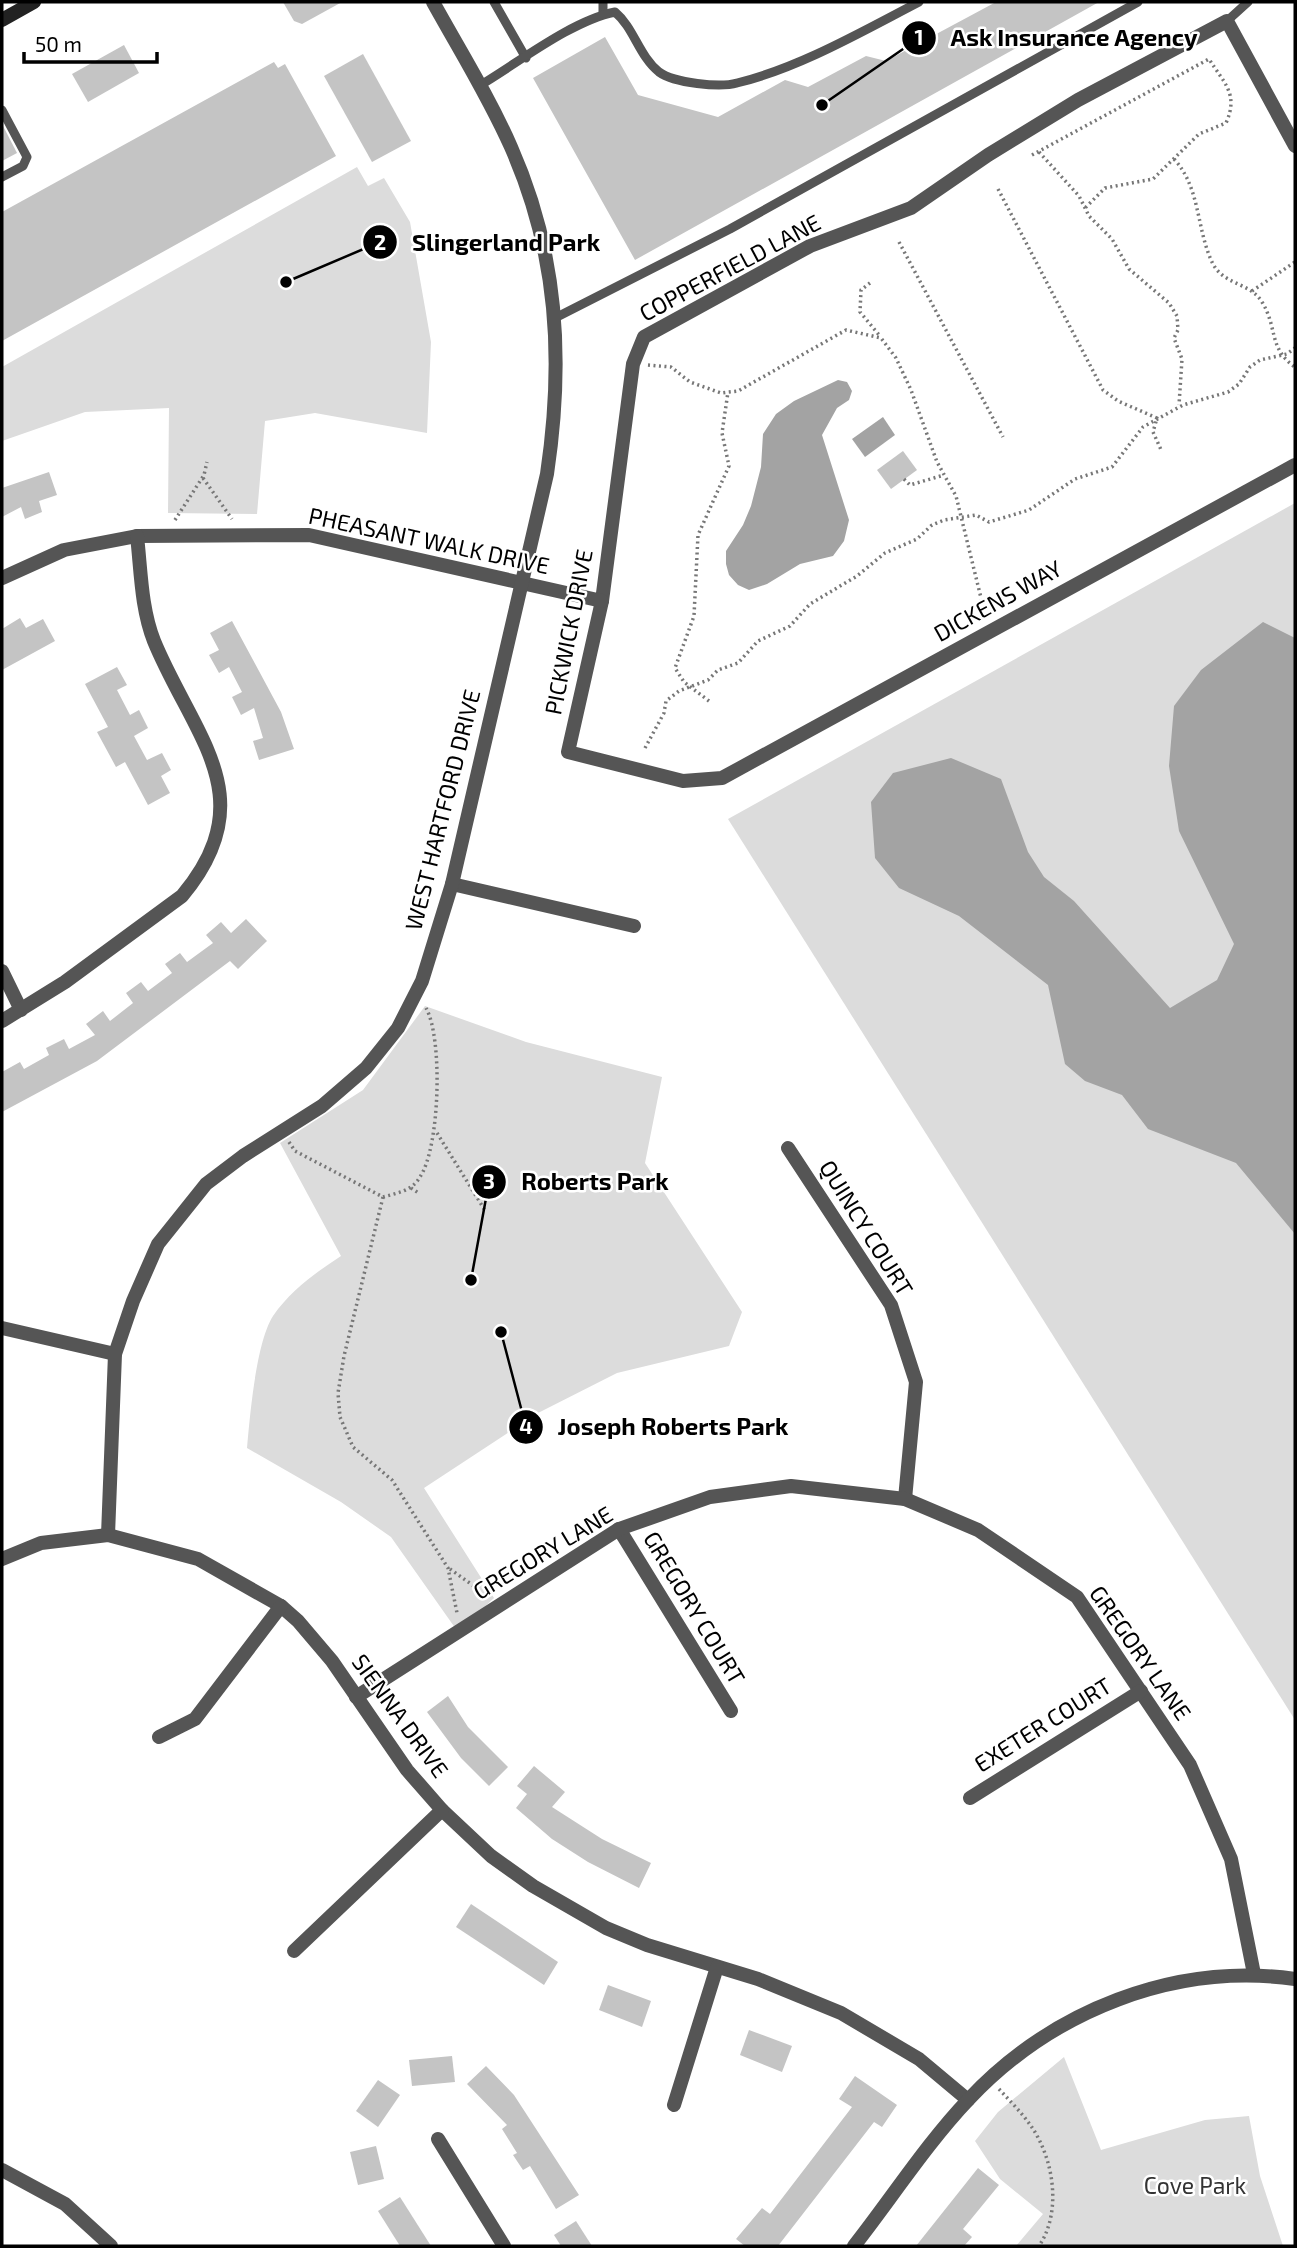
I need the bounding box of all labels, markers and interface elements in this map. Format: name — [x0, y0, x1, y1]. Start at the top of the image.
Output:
callout: Ask Insurance Agency — [902, 15, 1212, 60]
scale bar — [24, 21, 158, 65]
text: Ask Insurance Agency — [950, 22, 1198, 51]
text: 1 — [914, 24, 924, 49]
text: 50 m — [35, 31, 82, 56]
street label: COPPERFIELD LANE — [634, 208, 825, 327]
callout: Slingerland Park — [363, 220, 614, 265]
text: Slingerland Park — [412, 227, 601, 256]
text: 2 — [374, 229, 386, 254]
street label: PHEASANT WALK DRIVE — [306, 501, 552, 579]
street label: PICKWICK DRIVE — [538, 547, 598, 717]
street label: DICKENS WAY — [929, 553, 1066, 647]
street label: WEST HARTFORD DRIVE — [399, 686, 486, 933]
street label: QUINCY COURT — [814, 1155, 920, 1300]
callout: Roberts Park — [472, 1160, 682, 1205]
text: Roberts Park — [521, 1166, 669, 1195]
text: 3 — [483, 1168, 495, 1193]
callout: Joseph Roberts Park — [509, 1405, 803, 1450]
text: Joseph Roberts Park — [558, 1411, 789, 1440]
text: 4 — [519, 1413, 533, 1438]
street label: GREGORY LANE — [468, 1499, 617, 1605]
street label: GREGORY COURT — [638, 1526, 752, 1689]
street label: GREGORY LANE — [1084, 1580, 1198, 1725]
street label: SIENNA DRIVE — [347, 1648, 455, 1783]
street label: EXETER COURT — [969, 1671, 1116, 1777]
park label: Cove Park — [1144, 2171, 1247, 2199]

